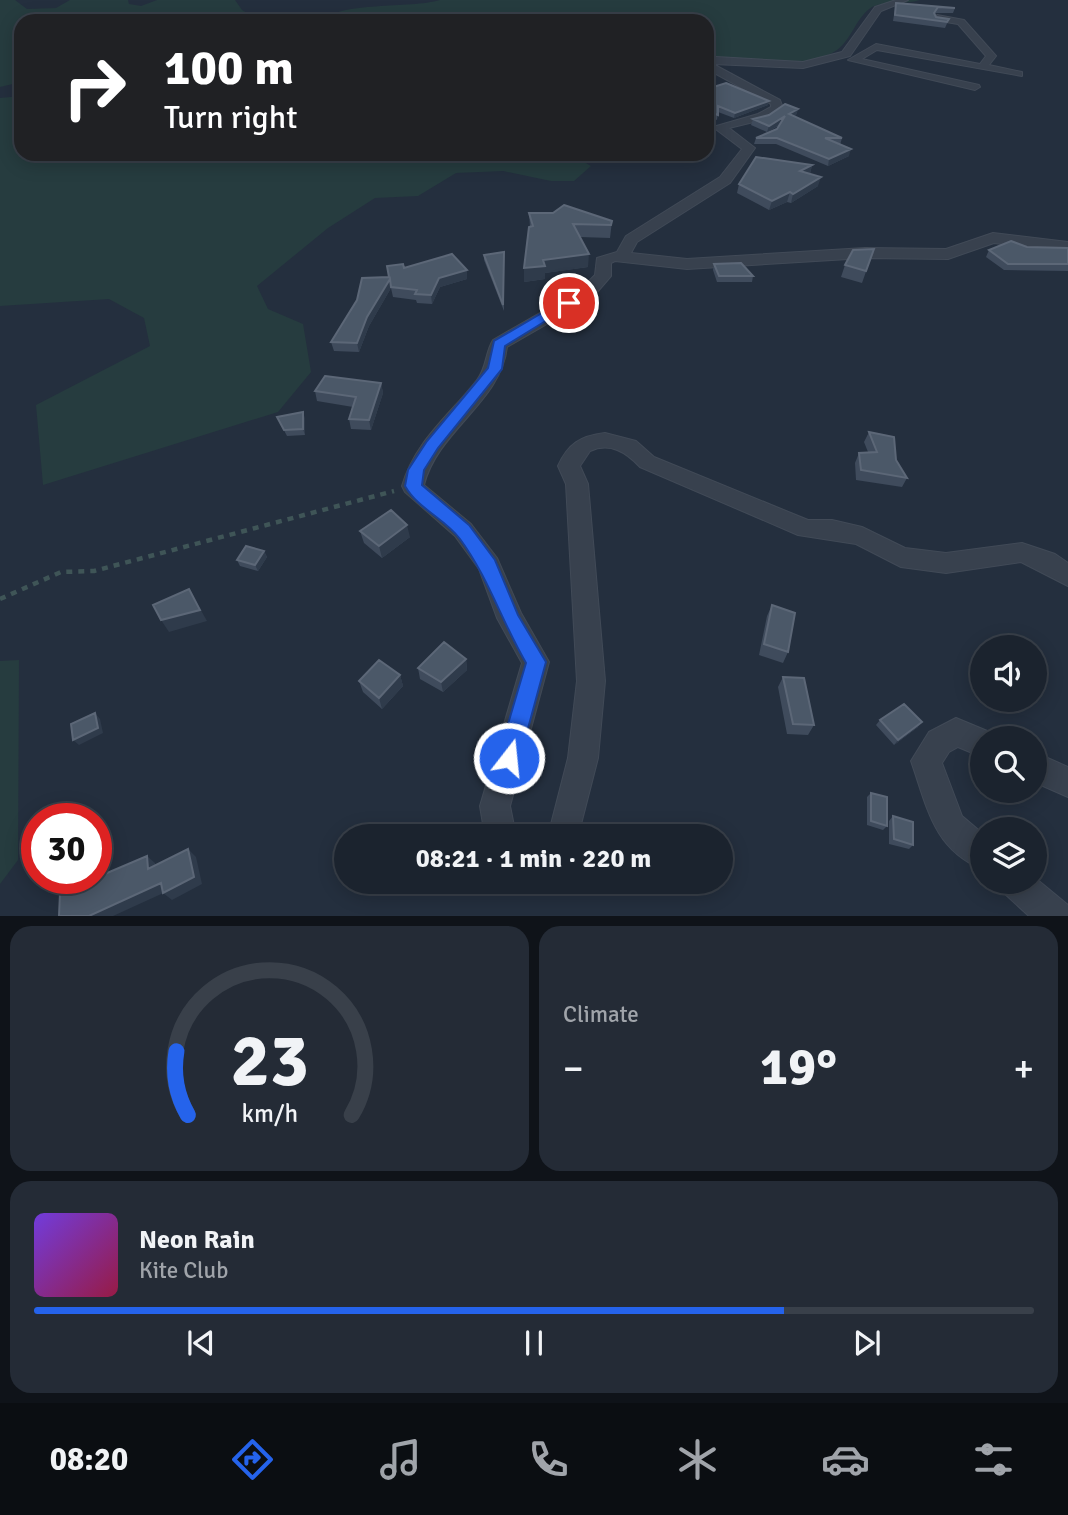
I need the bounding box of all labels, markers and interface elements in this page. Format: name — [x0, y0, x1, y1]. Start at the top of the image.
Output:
text: 100 m — [164, 38, 294, 98]
icon: right — [49, 42, 140, 133]
text: Turn right — [164, 98, 297, 137]
pin — [539, 273, 599, 333]
icon: arrive — [550, 284, 588, 322]
map controls — [970, 635, 1047, 894]
button: sound — [970, 635, 1047, 712]
position arrow — [472, 721, 546, 795]
button: search — [970, 726, 1047, 803]
speed limit sign: 30 — [21, 803, 112, 894]
button: layers — [970, 817, 1047, 894]
text: 08:21 · 1 min · 220 m — [416, 843, 651, 875]
text: Climate — [563, 1000, 639, 1029]
text: 23 — [230, 1017, 309, 1106]
text: 19° — [760, 1035, 837, 1099]
text: − — [563, 1045, 584, 1092]
text: + — [1013, 1045, 1034, 1092]
text: km/h — [241, 1097, 298, 1128]
text: Neon Rain — [139, 1224, 255, 1256]
text: Kite Club — [139, 1256, 228, 1285]
icon: previous — [182, 1324, 220, 1362]
icon: pause — [515, 1324, 553, 1362]
icon: next — [848, 1324, 886, 1362]
icon: directions — [228, 1435, 277, 1484]
icon: music — [376, 1435, 425, 1484]
icon: phone — [524, 1435, 573, 1484]
icon: climate — [673, 1435, 722, 1484]
icon: car — [821, 1435, 870, 1484]
icon: filters — [969, 1435, 1018, 1484]
text: 08:20 — [50, 1440, 128, 1479]

